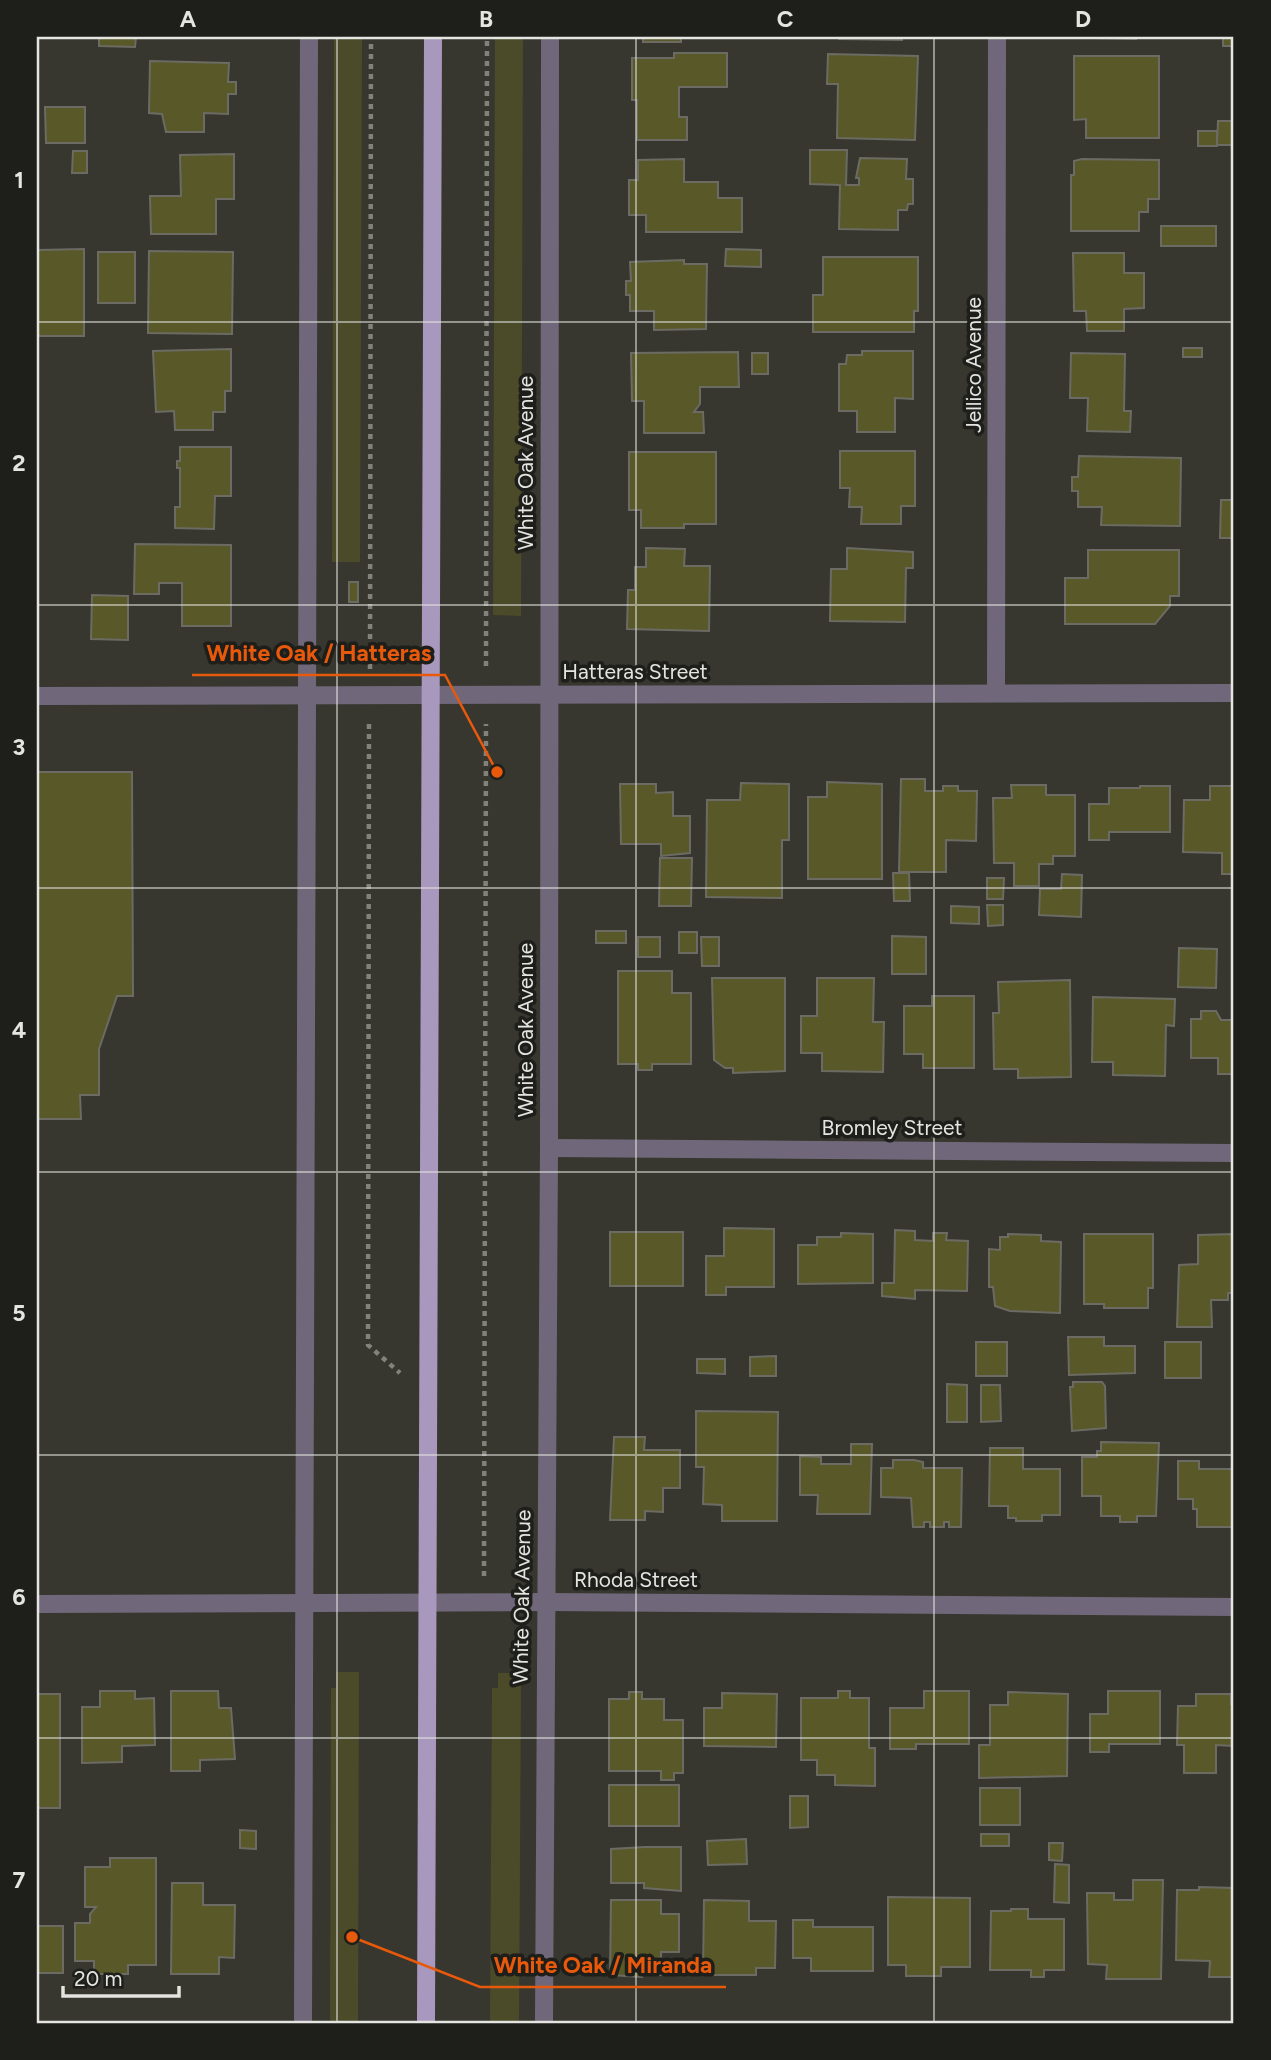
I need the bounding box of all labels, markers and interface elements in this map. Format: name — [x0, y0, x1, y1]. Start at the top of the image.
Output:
text: A — [180, 5, 197, 33]
text: B — [479, 5, 493, 33]
text: C — [777, 5, 794, 33]
text: D — [1075, 5, 1091, 33]
text: 1 — [14, 166, 24, 194]
street label: Jellico Avenue — [961, 297, 986, 433]
street label: White Oak Avenue — [513, 376, 538, 550]
text: 2 — [12, 449, 26, 477]
callout: White Oak / Hatteras — [192, 631, 445, 675]
text: White Oak / Hatteras — [207, 639, 432, 667]
street label: Hatteras Street — [562, 659, 708, 684]
text: 3 — [13, 733, 25, 761]
street label: White Oak Avenue — [513, 943, 538, 1117]
text: 4 — [12, 1016, 26, 1044]
street label: Bromley Street — [822, 1115, 962, 1140]
text: 5 — [12, 1299, 26, 1327]
street label: White Oak Avenue — [507, 1509, 536, 1685]
street label: Rhoda Street — [574, 1567, 698, 1592]
text: 6 — [12, 1583, 26, 1611]
text: 7 — [13, 1866, 26, 1894]
callout: White Oak / Miranda — [480, 1943, 726, 1987]
text: White Oak / Miranda — [494, 1951, 712, 1979]
scale bar — [63, 1955, 178, 1999]
text: 20 m — [74, 1966, 122, 1991]

